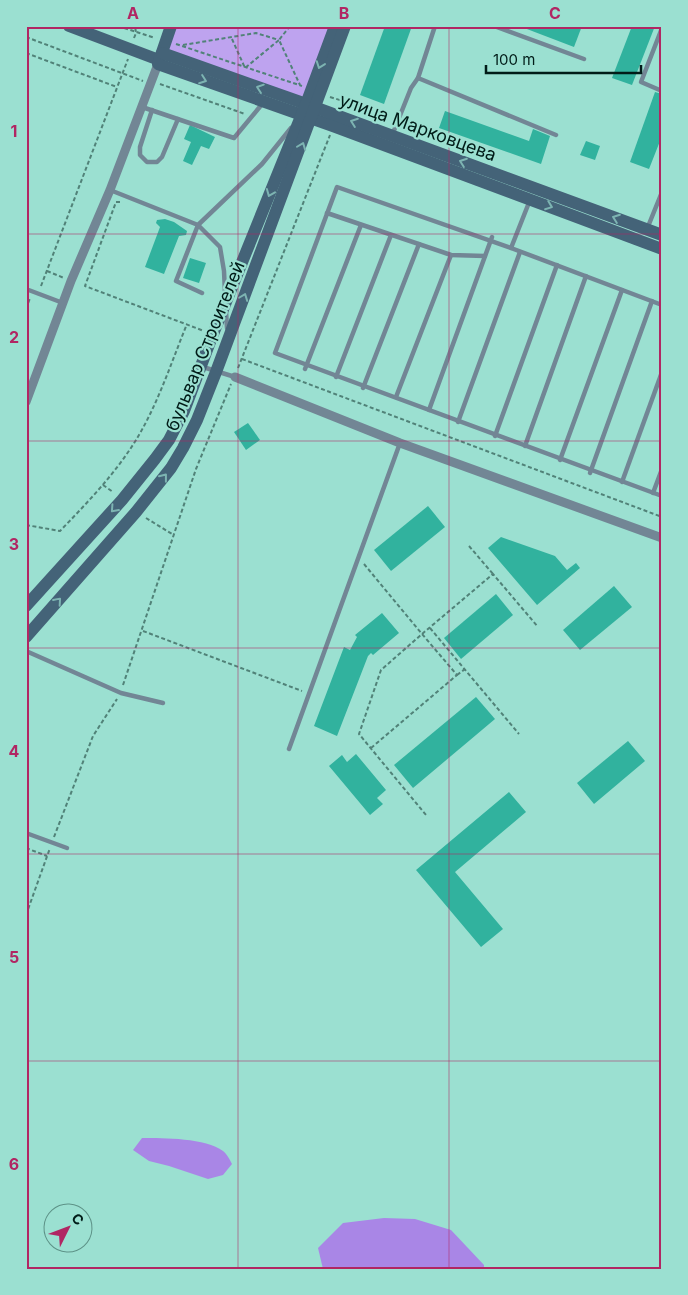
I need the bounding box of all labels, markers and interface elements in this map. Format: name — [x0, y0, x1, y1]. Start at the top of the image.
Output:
text: A — [127, 3, 139, 23]
text: B — [339, 3, 349, 23]
text: C — [549, 3, 561, 23]
scale bar — [486, 42, 640, 74]
text: 100 m — [493, 50, 535, 69]
one-way arrow — [316, 60, 326, 69]
one-way arrow — [199, 74, 207, 84]
one-way arrow — [256, 84, 265, 94]
street label: улица Марковцева — [337, 89, 499, 165]
one-way arrow — [350, 118, 359, 128]
text: 1 — [11, 121, 17, 141]
one-way arrow — [296, 142, 306, 150]
one-way arrow — [460, 158, 468, 168]
one-way arrow — [265, 189, 275, 197]
one-way arrow — [544, 200, 553, 210]
one-way arrow — [612, 214, 621, 224]
street label: бульвар Строителей — [161, 258, 249, 434]
one-way arrow — [238, 294, 248, 302]
text: 2 — [9, 327, 19, 347]
one-way arrow — [158, 474, 166, 483]
one-way arrow — [110, 503, 119, 512]
text: 3 — [9, 534, 19, 554]
one-way arrow — [53, 597, 62, 606]
text: 4 — [9, 741, 20, 761]
text: 5 — [9, 947, 19, 967]
text: 6 — [9, 1154, 19, 1174]
north arrow — [42, 1202, 92, 1252]
text: С — [68, 1209, 88, 1229]

